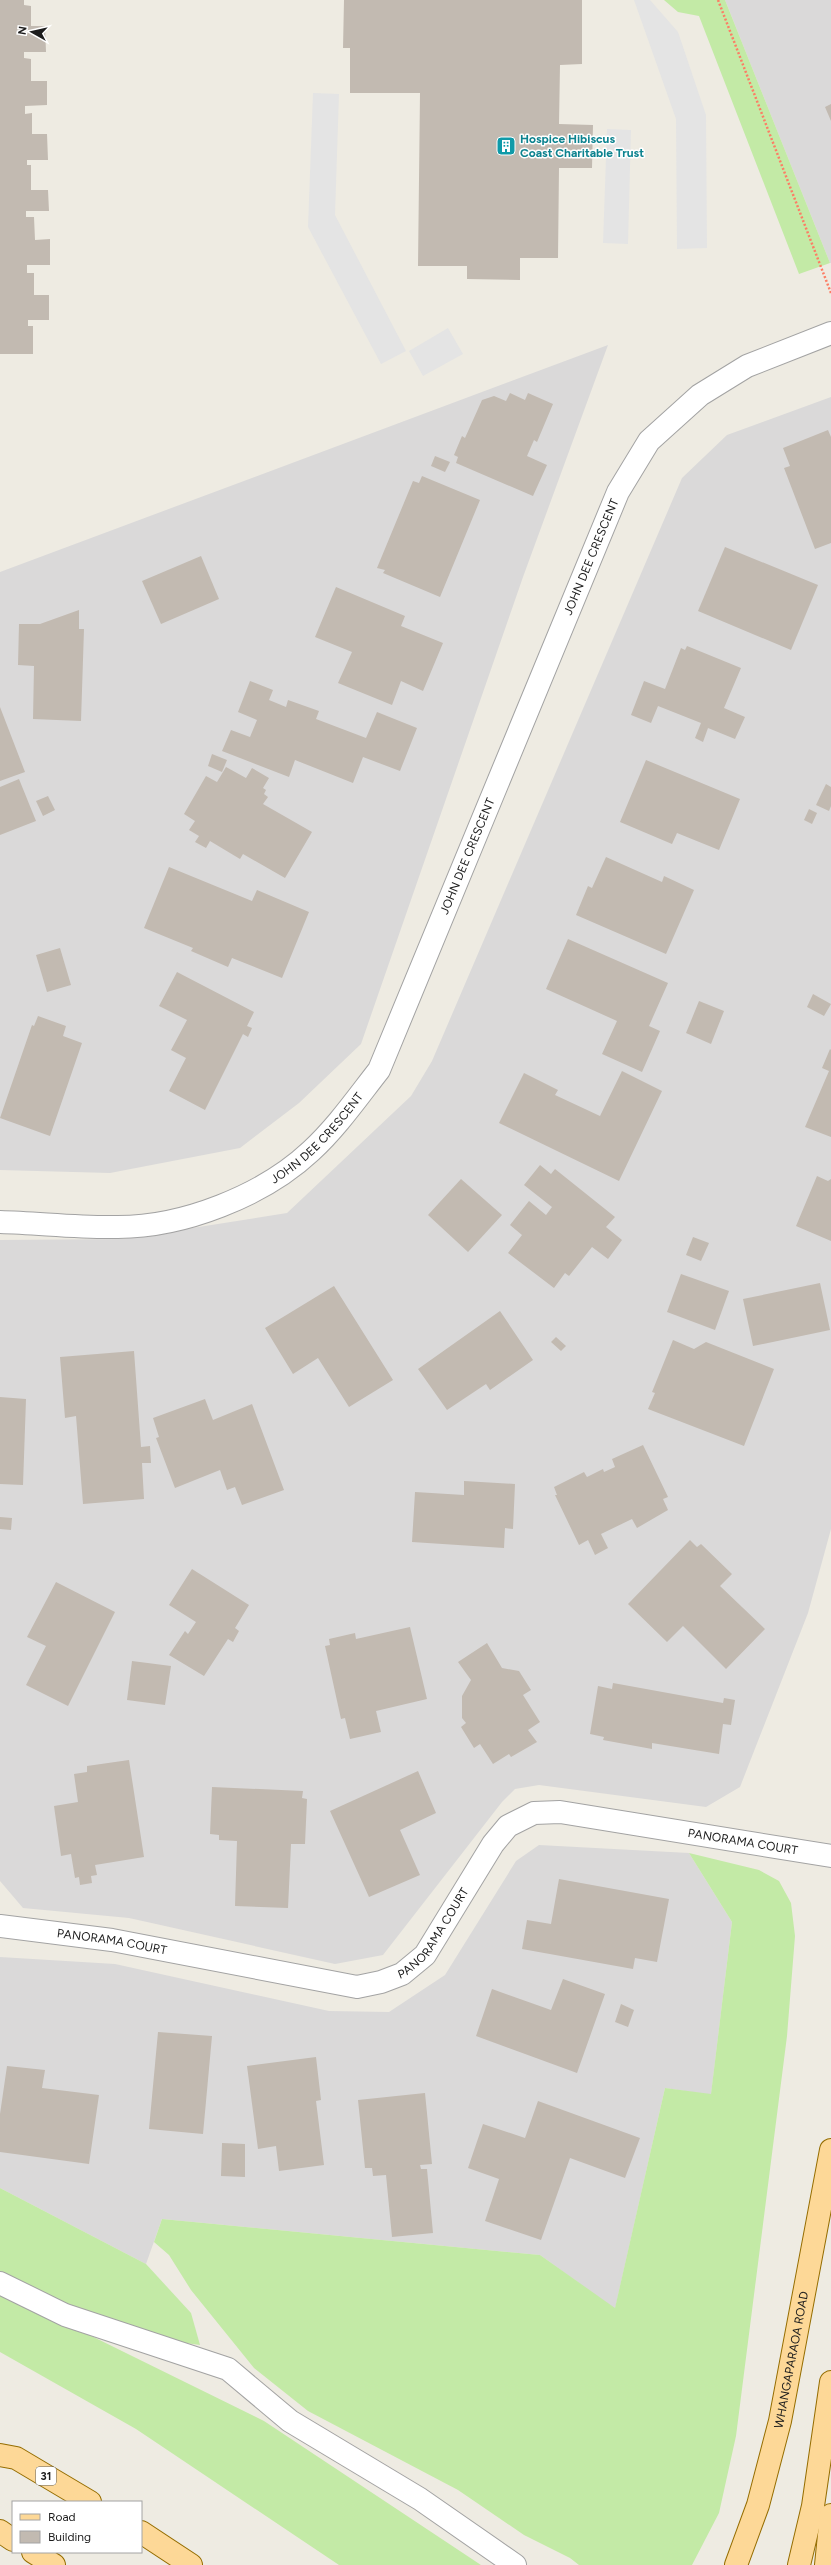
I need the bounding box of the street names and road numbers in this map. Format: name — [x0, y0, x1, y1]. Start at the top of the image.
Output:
street label: JOHN DEE CRESCENT — [561, 496, 622, 617]
street label: JOHN DEE CRESCENT — [437, 796, 498, 916]
street label: JOHN DEE CRESCENT — [268, 1090, 366, 1186]
street label: PANORAMA COURT — [687, 1826, 799, 1858]
street label: PANORAMA COURT — [396, 1885, 472, 1982]
street label: PANORAMA COURT — [56, 1926, 168, 1957]
street label: WHANGAPARAOA ROAD — [771, 2290, 811, 2430]
road number: 31 — [36, 2467, 56, 2485]

